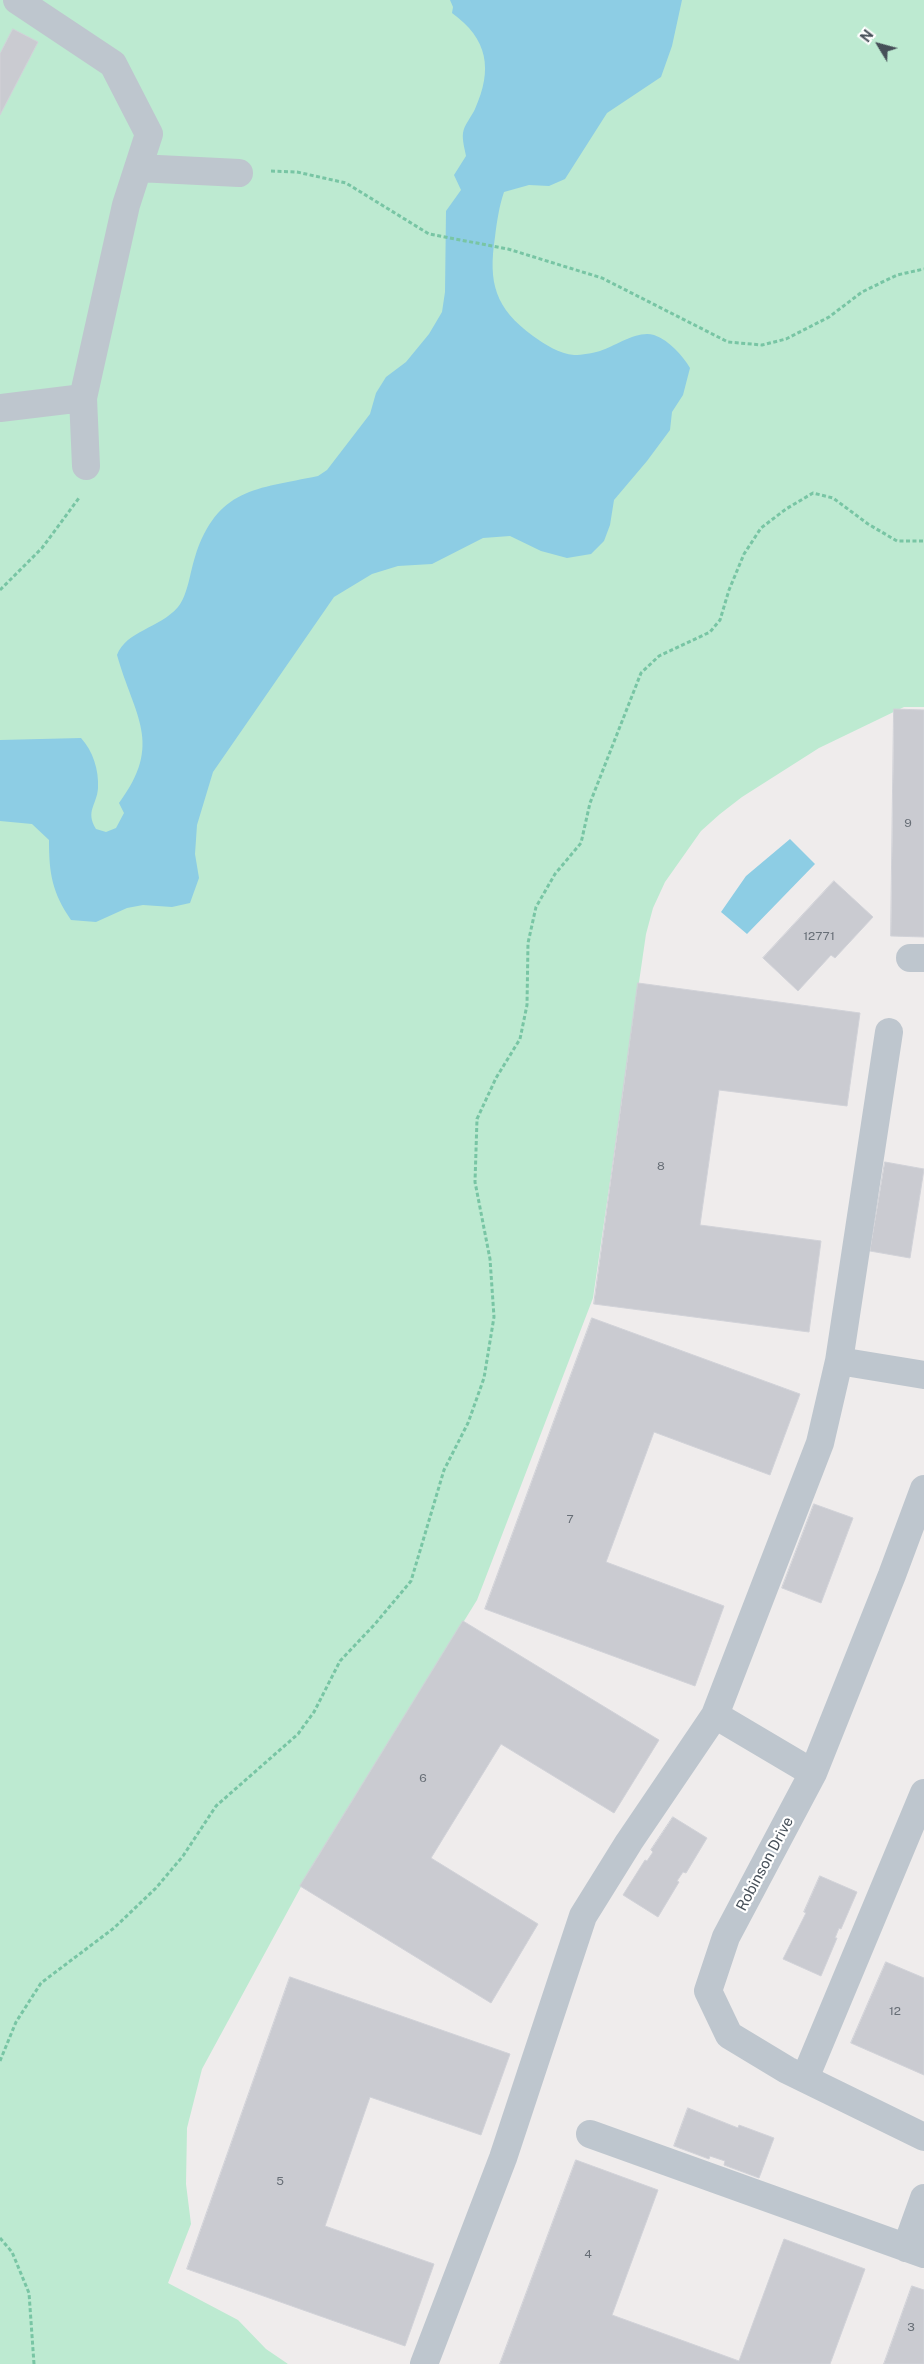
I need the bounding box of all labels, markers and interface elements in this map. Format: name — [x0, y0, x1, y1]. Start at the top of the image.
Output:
north arrow — [854, 20, 904, 70]
text: N — [857, 27, 877, 45]
house number: 9 — [904, 816, 912, 830]
house number: 12771 — [803, 929, 835, 943]
house number: 8 — [657, 1159, 665, 1173]
house number: 7 — [566, 1512, 574, 1526]
house number: 6 — [419, 1771, 427, 1785]
street label: Robinson Drive — [733, 1814, 797, 1914]
house number: 12 — [889, 2004, 901, 2018]
house number: 5 — [276, 2174, 284, 2188]
house number: 4 — [584, 2247, 592, 2261]
house number: 3 — [907, 2320, 915, 2334]

